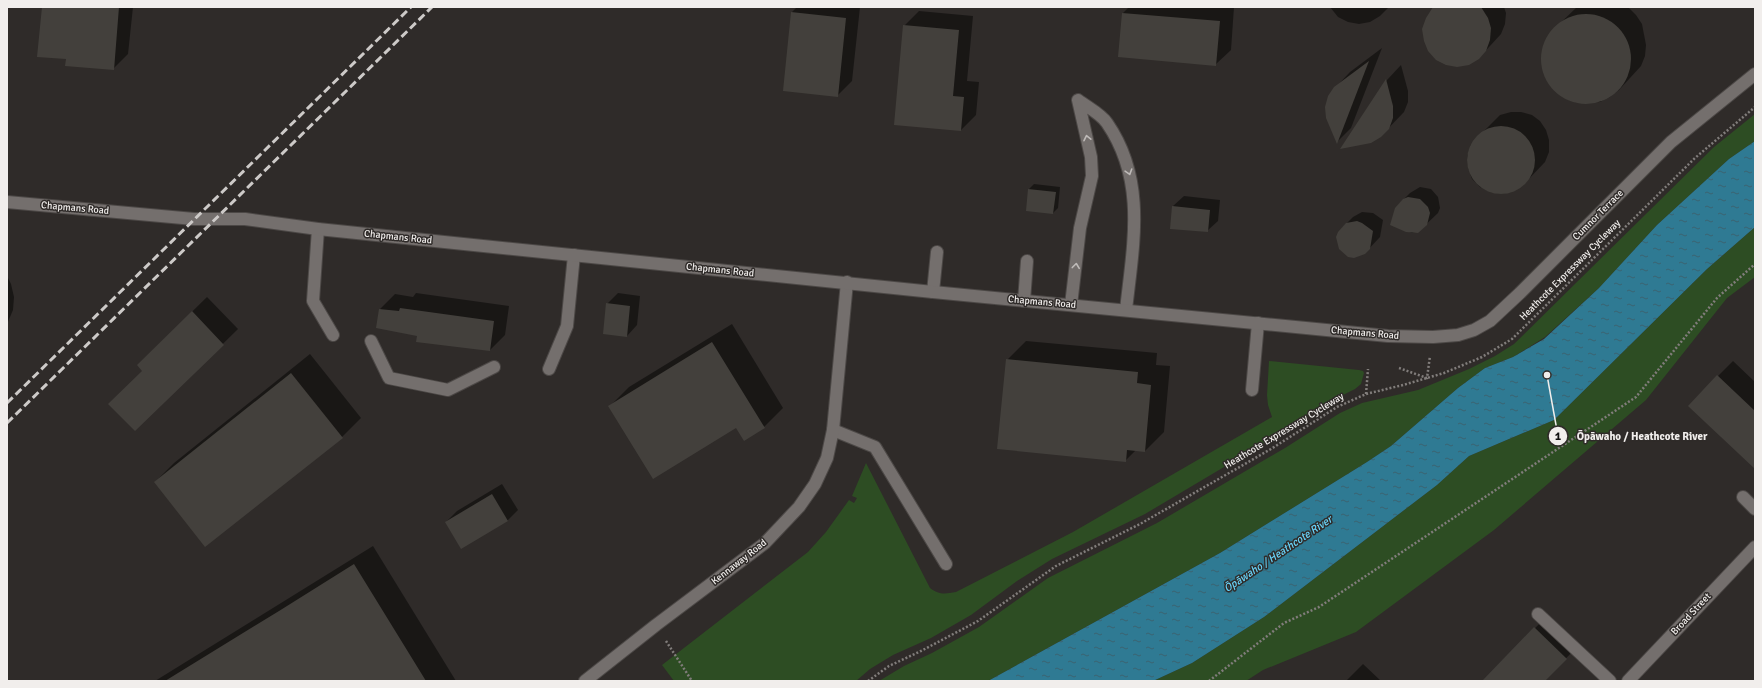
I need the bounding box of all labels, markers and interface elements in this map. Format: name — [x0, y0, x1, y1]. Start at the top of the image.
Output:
one-way arrow — [1083, 135, 1091, 141]
one-way arrow — [1124, 168, 1133, 175]
street label: Cumnor Terrace — [1570, 187, 1626, 243]
street label: Chapmans Road — [40, 199, 110, 217]
street label: Heathcote Expressway Cycleway — [1517, 217, 1623, 323]
street label: Chapmans Road — [363, 227, 433, 247]
street label: Chapmans Road — [685, 260, 755, 280]
one-way arrow — [1071, 263, 1080, 269]
street label: Chapmans Road — [1007, 293, 1077, 311]
street label: Chapmans Road — [1330, 324, 1400, 342]
street label: Heathcote Expressway Cycleway — [1222, 390, 1346, 472]
callout: Ōpāwaho / Heathcote River — [1548, 425, 1715, 448]
text: 1 — [1555, 429, 1562, 444]
text: Ōpāwaho / Heathcote River — [1577, 429, 1708, 443]
water label: Ōpāwaho / Heathcote River — [1221, 512, 1336, 595]
street label: Kennaway Road — [709, 537, 769, 587]
street label: Broad Street — [1668, 590, 1714, 638]

